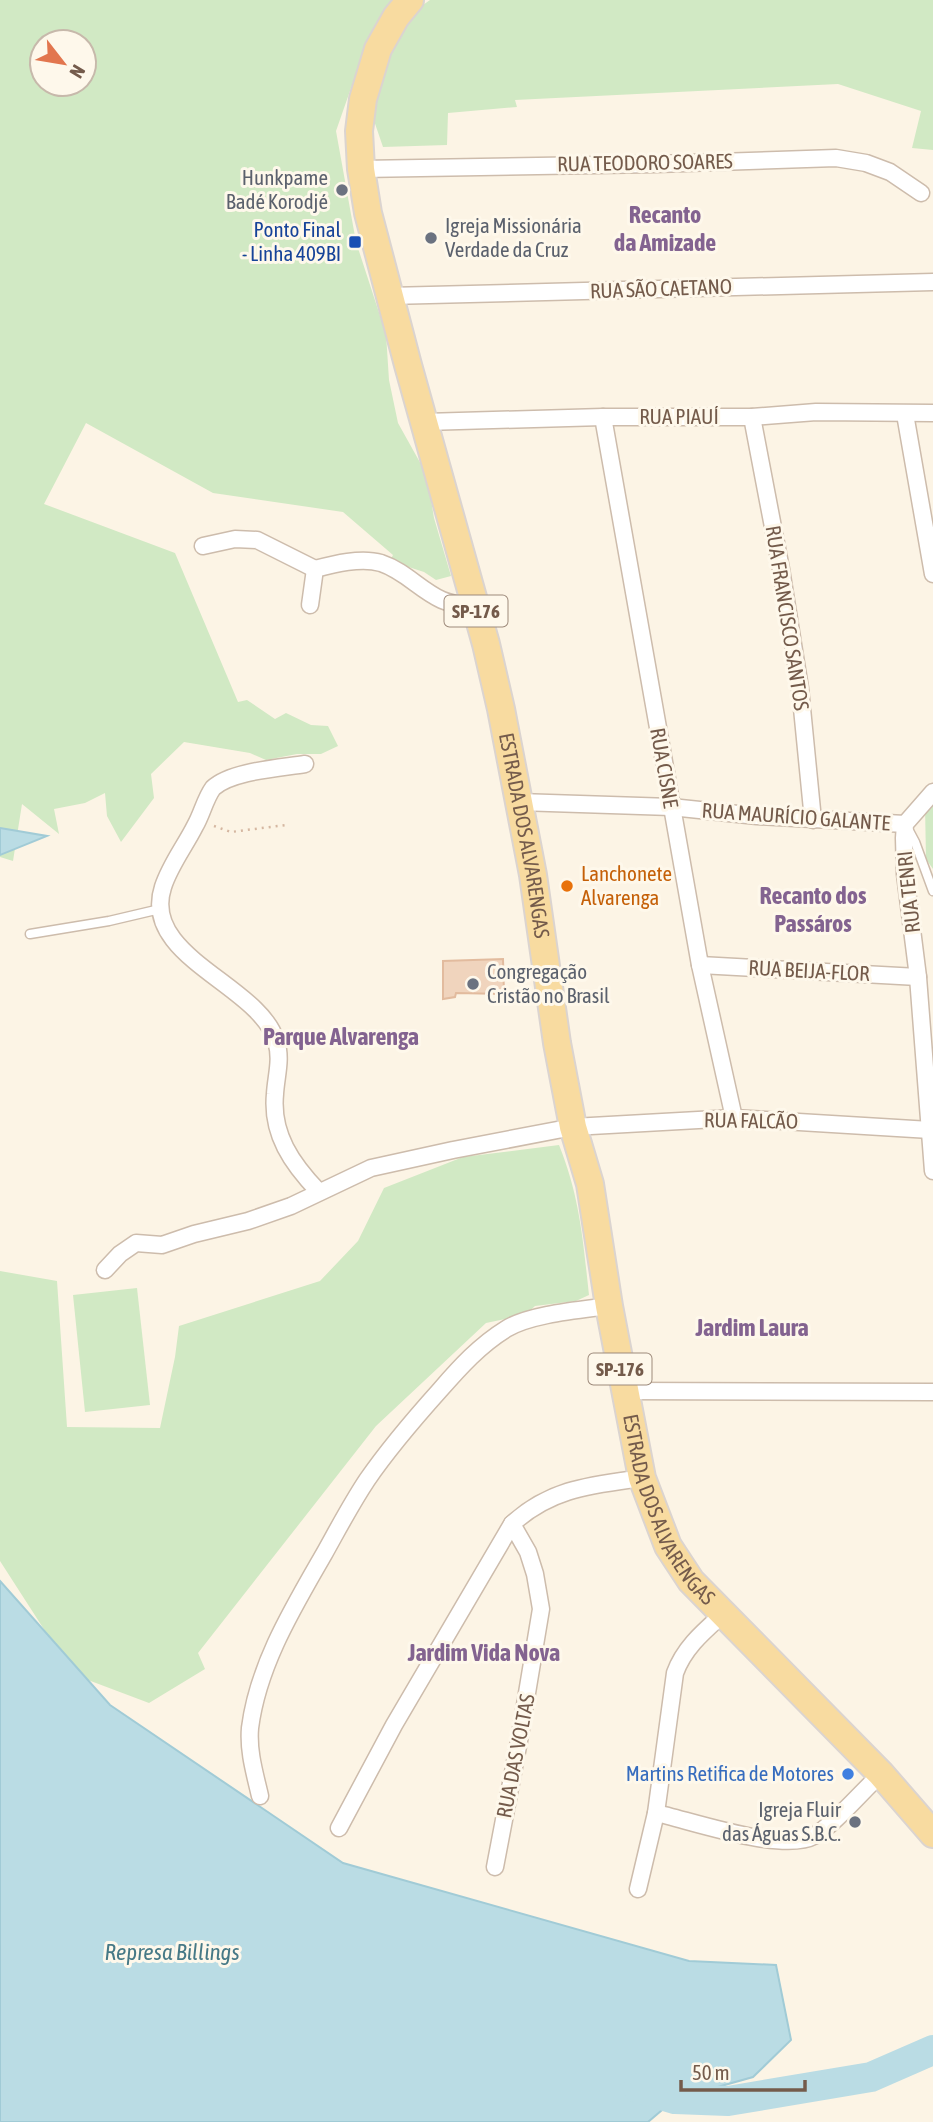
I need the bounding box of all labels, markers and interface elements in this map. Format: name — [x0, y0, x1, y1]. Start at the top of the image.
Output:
north arrow — [28, 28, 98, 98]
text: N — [65, 61, 90, 82]
street label: RUA TEODORO SOARES — [557, 148, 733, 176]
place label: Hunkpame Badé Korodjé — [226, 165, 328, 213]
marker: Hunkpame Badé Korodjé — [334, 182, 350, 198]
district label: Recanto da Amizade — [614, 201, 716, 256]
place label: Igreja Missionária Verdade da Cruz — [445, 213, 582, 261]
place label: Ponto Final - Linha 409BI — [242, 217, 341, 265]
marker: Igreja Missionária Verdade da Cruz — [423, 230, 439, 246]
marker: Ponto Final - Linha 409BI — [347, 234, 363, 250]
street label: RUA SÃO CAETANO — [589, 274, 733, 302]
street label: RUA PIAUÍ — [639, 404, 719, 428]
street label: RUA FRANCISCO SANTOS — [762, 524, 814, 712]
road number: SP-176 — [444, 596, 508, 626]
street label: RUA CISNE — [646, 726, 684, 810]
street label: ESTRADA DOS ALVARENGAS — [495, 731, 555, 940]
street label: RUA MAURÍCIO GALANTE — [701, 797, 891, 835]
street label: RUA TENRI — [892, 850, 924, 934]
place label: Lanchonete Alvarenga — [581, 861, 672, 909]
marker: Lanchonete Alvarenga — [559, 878, 575, 894]
district label: Recanto dos Passáros — [760, 882, 867, 937]
street label: RUA BEIJA-FLOR — [748, 955, 871, 985]
place label: Congregação Cristão no Brasil — [487, 959, 610, 1007]
marker: Congregação Cristão no Brasil — [465, 976, 481, 992]
district label: Parque Alvarenga — [263, 1023, 419, 1050]
street label: RUA FALCÃO — [704, 1107, 798, 1133]
district label: Jardim Laura — [694, 1314, 809, 1341]
road number: SP-176 — [588, 1354, 652, 1385]
street label: ESTRADA DOS ALVARENGAS — [619, 1412, 720, 1609]
district label: Jardim Vida Nova — [407, 1639, 560, 1666]
street label: RUA DAS VOLTAS — [491, 1692, 539, 1820]
place label: Martins Retifica de Motores — [626, 1761, 834, 1785]
marker: Martins Retifica de Motores — [840, 1766, 856, 1782]
place label: Igreja Fluir das Águas S.B.C. — [722, 1797, 842, 1845]
marker: Igreja Fluir das Águas S.B.C. — [847, 1814, 863, 1830]
water label: Represa Billings — [104, 1939, 240, 1965]
scale bar — [681, 2048, 805, 2092]
text: 50 m — [692, 2060, 730, 2084]

